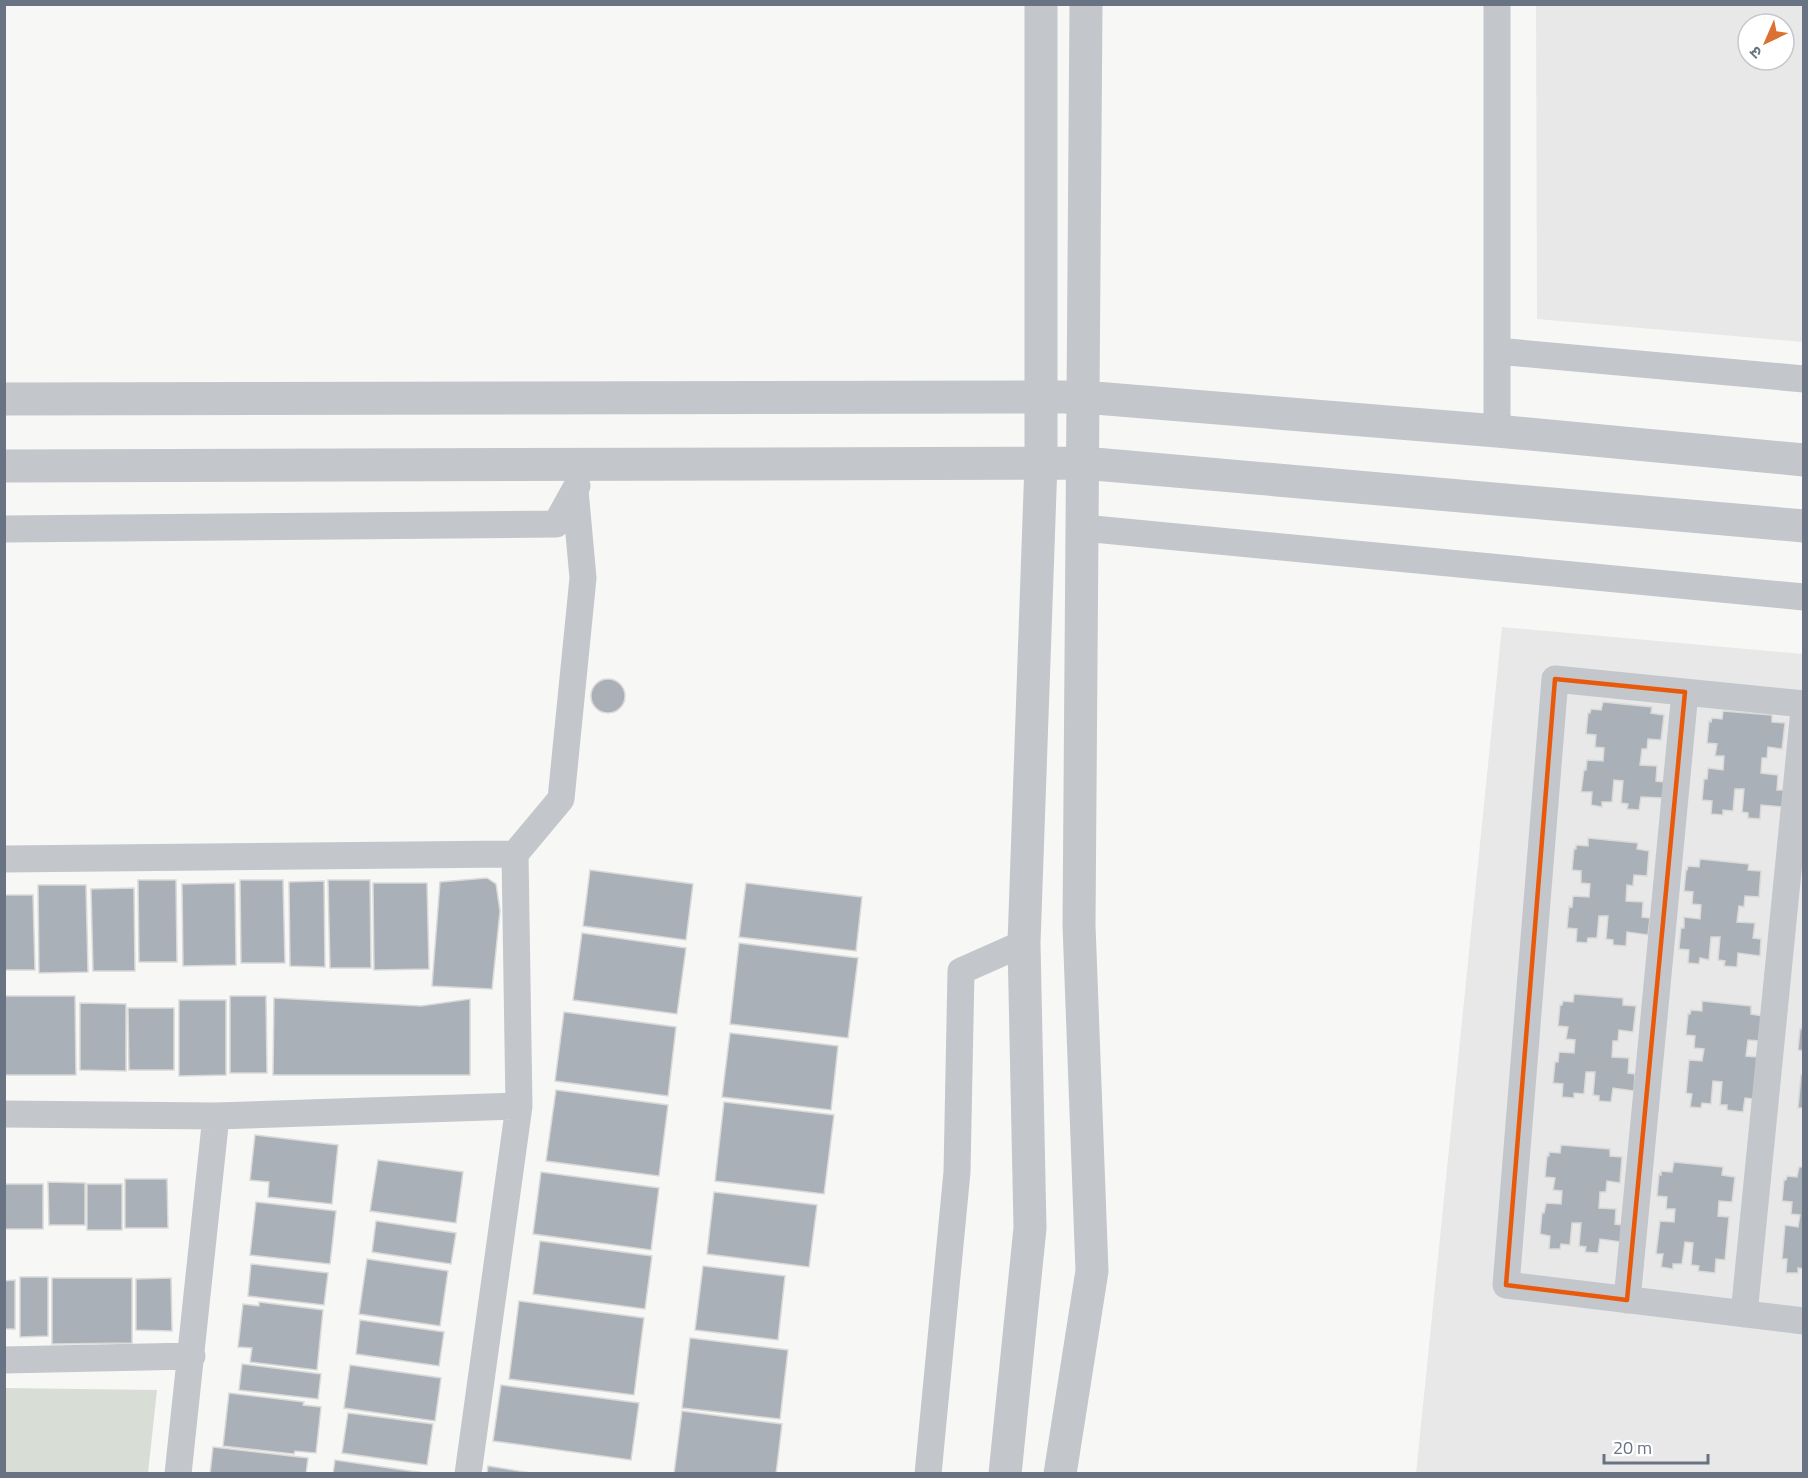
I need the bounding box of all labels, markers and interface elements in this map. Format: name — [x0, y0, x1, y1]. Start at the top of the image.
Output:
north arrow — [1736, 12, 1796, 72]
text: उ — [1743, 40, 1767, 65]
scale bar — [1604, 1427, 1708, 1465]
text: 20 m — [1613, 1434, 1652, 1461]

